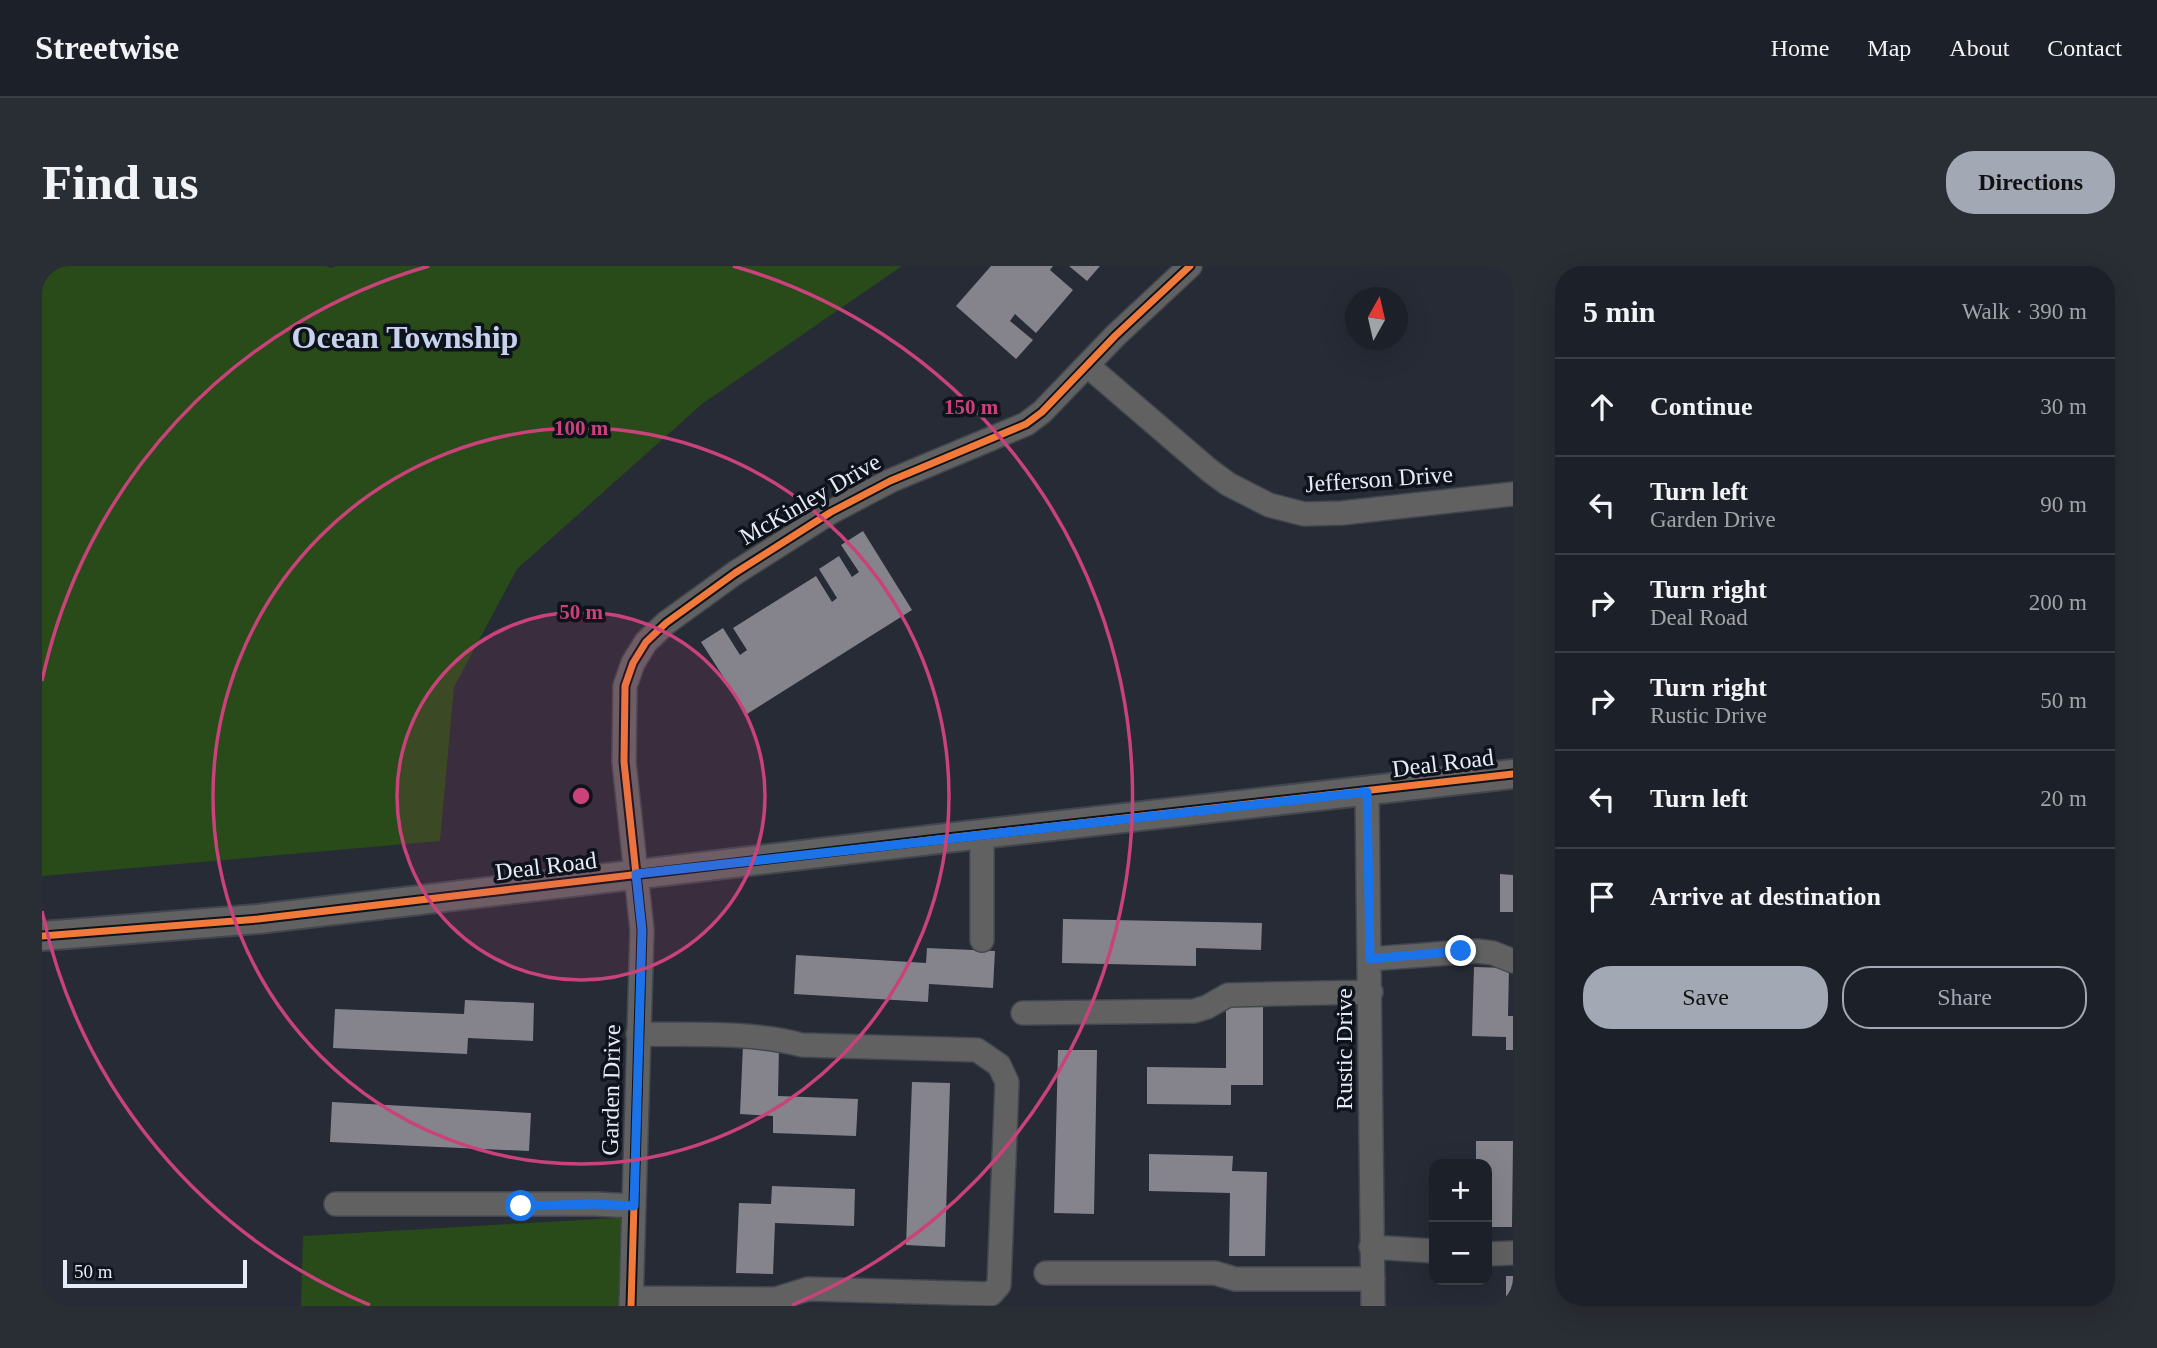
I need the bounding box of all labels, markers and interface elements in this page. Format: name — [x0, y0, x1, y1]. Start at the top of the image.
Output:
text: Streetwise — [35, 30, 179, 66]
text: Home — [1771, 35, 1829, 61]
text: Map — [1867, 35, 1911, 61]
text: About — [1949, 35, 2009, 61]
text: Contact — [2047, 35, 2122, 61]
button: Directions — [1946, 151, 2115, 214]
text: Find us — [42, 155, 199, 210]
north arrow — [1345, 287, 1408, 350]
text: 5 min — [1583, 295, 1656, 328]
text: Walk · 390 m — [1962, 299, 2087, 324]
district label: Ocean Township — [292, 319, 518, 355]
icon: ahead — [1583, 388, 1621, 426]
text: Continue — [1650, 392, 1753, 421]
text: 30 m — [2040, 394, 2087, 419]
text: 150 m — [944, 395, 999, 419]
text: 100 m — [554, 416, 609, 440]
street label: McKinley Drive — [735, 448, 885, 550]
street label: Jefferson Drive — [1304, 461, 1454, 497]
text: Turn left — [1650, 477, 1748, 506]
icon: left — [1583, 486, 1621, 524]
text: 90 m — [2040, 492, 2087, 517]
text: Garden Drive — [1650, 507, 1776, 532]
text: Turn right — [1650, 575, 1767, 604]
icon: right — [1583, 584, 1621, 622]
text: 200 m — [2029, 590, 2087, 615]
text: 50 m — [559, 600, 603, 624]
text: Deal Road — [1650, 605, 1748, 630]
text: Turn right — [1650, 673, 1767, 702]
icon: right — [1583, 682, 1621, 720]
text: 50 m — [2040, 688, 2087, 713]
text: Rustic Drive — [1650, 703, 1767, 728]
street label: Deal Road — [1391, 744, 1495, 782]
icon: left — [1583, 780, 1621, 818]
centre of rings — [569, 784, 593, 808]
text: Turn left — [1650, 784, 1748, 813]
text: 20 m — [2040, 786, 2087, 811]
street label: Deal Road — [494, 847, 598, 885]
icon: arrive — [1583, 878, 1621, 916]
text: Arrive at destination — [1650, 882, 1881, 911]
route end — [1445, 935, 1476, 966]
button: Save — [1583, 966, 1828, 1029]
button: Share — [1842, 966, 2087, 1029]
street label: Rustic Drive — [1331, 988, 1357, 1110]
street label: Garden Drive — [597, 1024, 625, 1156]
map controls — [1429, 1159, 1492, 1285]
button: + — [1429, 1159, 1492, 1222]
route start — [505, 1190, 536, 1221]
button: − — [1429, 1222, 1492, 1285]
scale bar — [63, 1257, 247, 1289]
text: 50 m — [74, 1261, 113, 1282]

